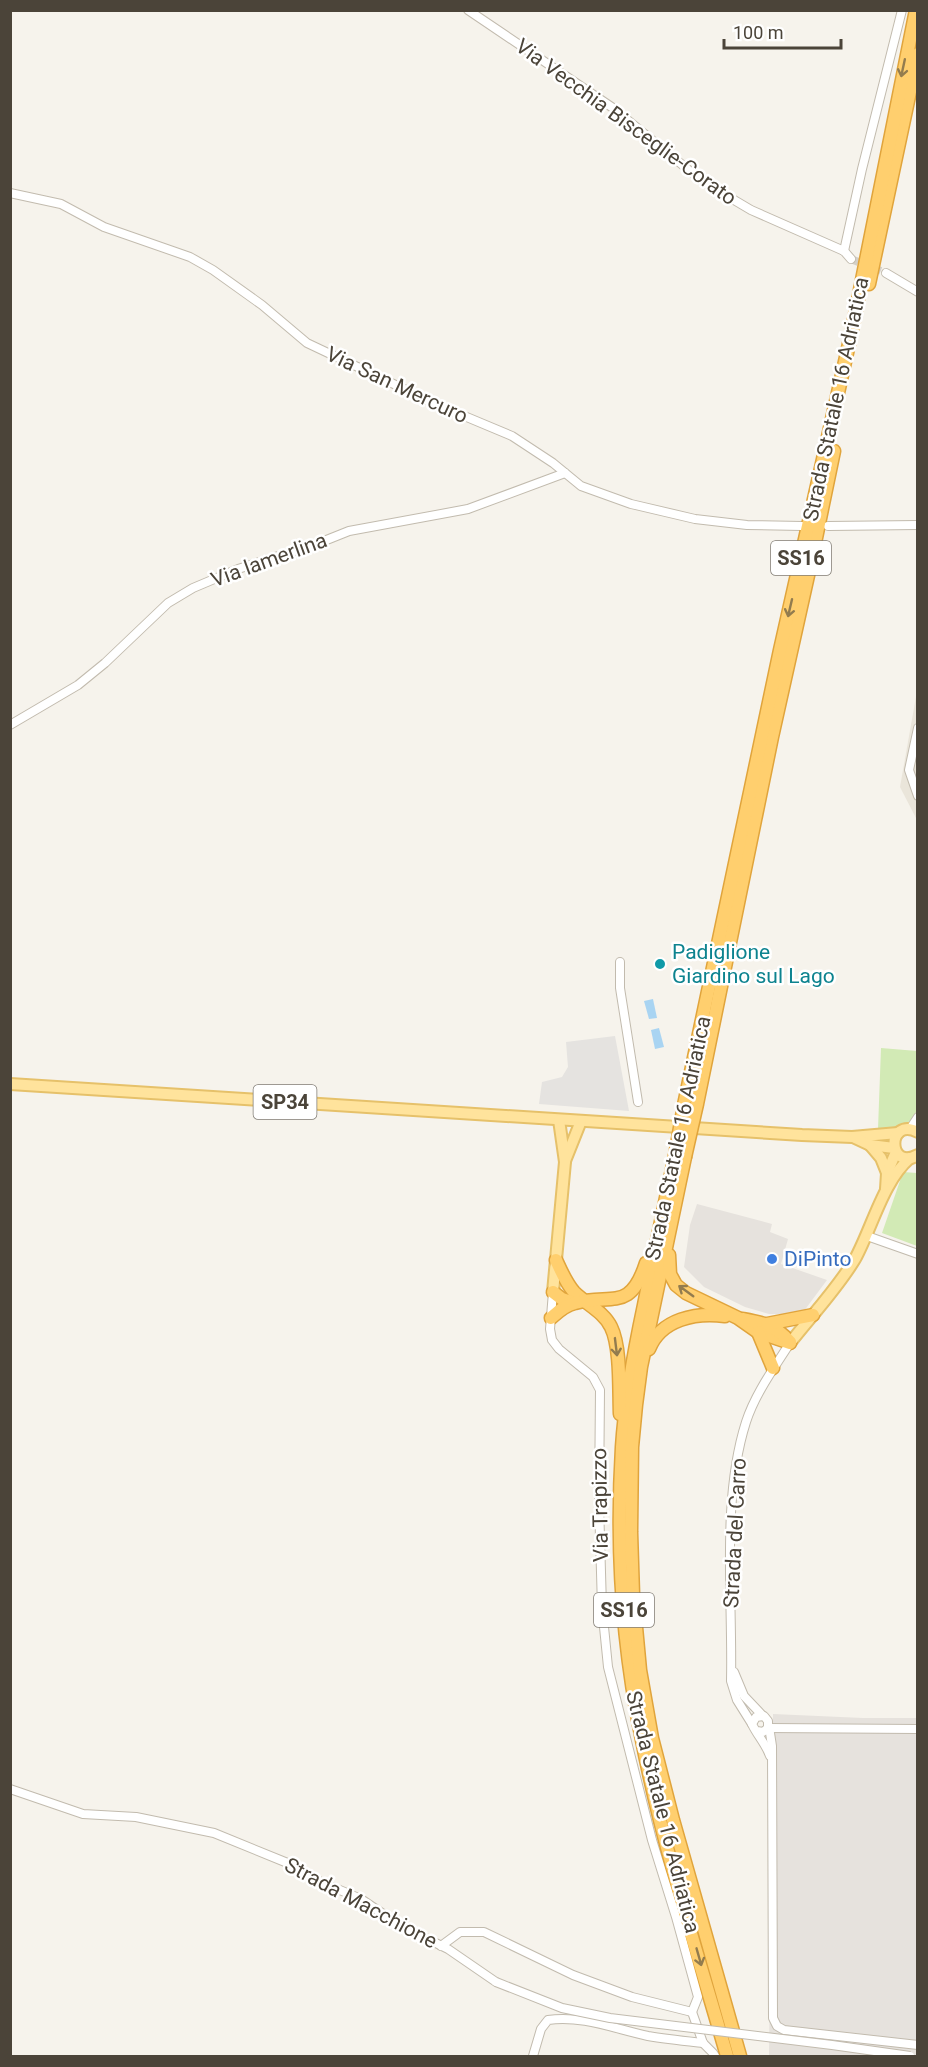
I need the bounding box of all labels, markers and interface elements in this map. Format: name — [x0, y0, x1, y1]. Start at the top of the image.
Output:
scale bar — [724, 12, 841, 50]
text: 100 m — [733, 22, 784, 43]
street label: Via Vecchia Bisceglie-Corato — [511, 34, 741, 210]
one-way arrow — [897, 58, 909, 77]
street label: Strada Statale 16 Adriatica — [798, 275, 874, 523]
street label: Via San Mercuro — [322, 342, 472, 428]
street label: Via lamerlina — [208, 528, 330, 592]
road number: SS16 — [771, 541, 831, 575]
one-way arrow — [784, 598, 795, 617]
place label: Padiglione Giardino sul Lago — [672, 940, 835, 988]
marker: Padiglione Giardino sul Lago — [653, 957, 667, 971]
street label: Strada Statale 16 Adriatica — [640, 1014, 716, 1262]
road number: SP34 — [254, 1085, 316, 1119]
place label: DiPinto — [784, 1247, 852, 1271]
marker: DiPinto — [765, 1252, 779, 1266]
one-way arrow — [678, 1285, 694, 1297]
one-way arrow — [610, 1337, 621, 1357]
street label: Via Trapizzo — [587, 1448, 613, 1562]
street label: Strada del Carro — [719, 1457, 751, 1609]
road number: SS16 — [594, 1593, 654, 1627]
street label: Strada Statale 16 Adriatica — [621, 1688, 705, 1936]
street label: Strada Macchione — [281, 1853, 441, 1953]
one-way arrow — [694, 1947, 705, 1966]

